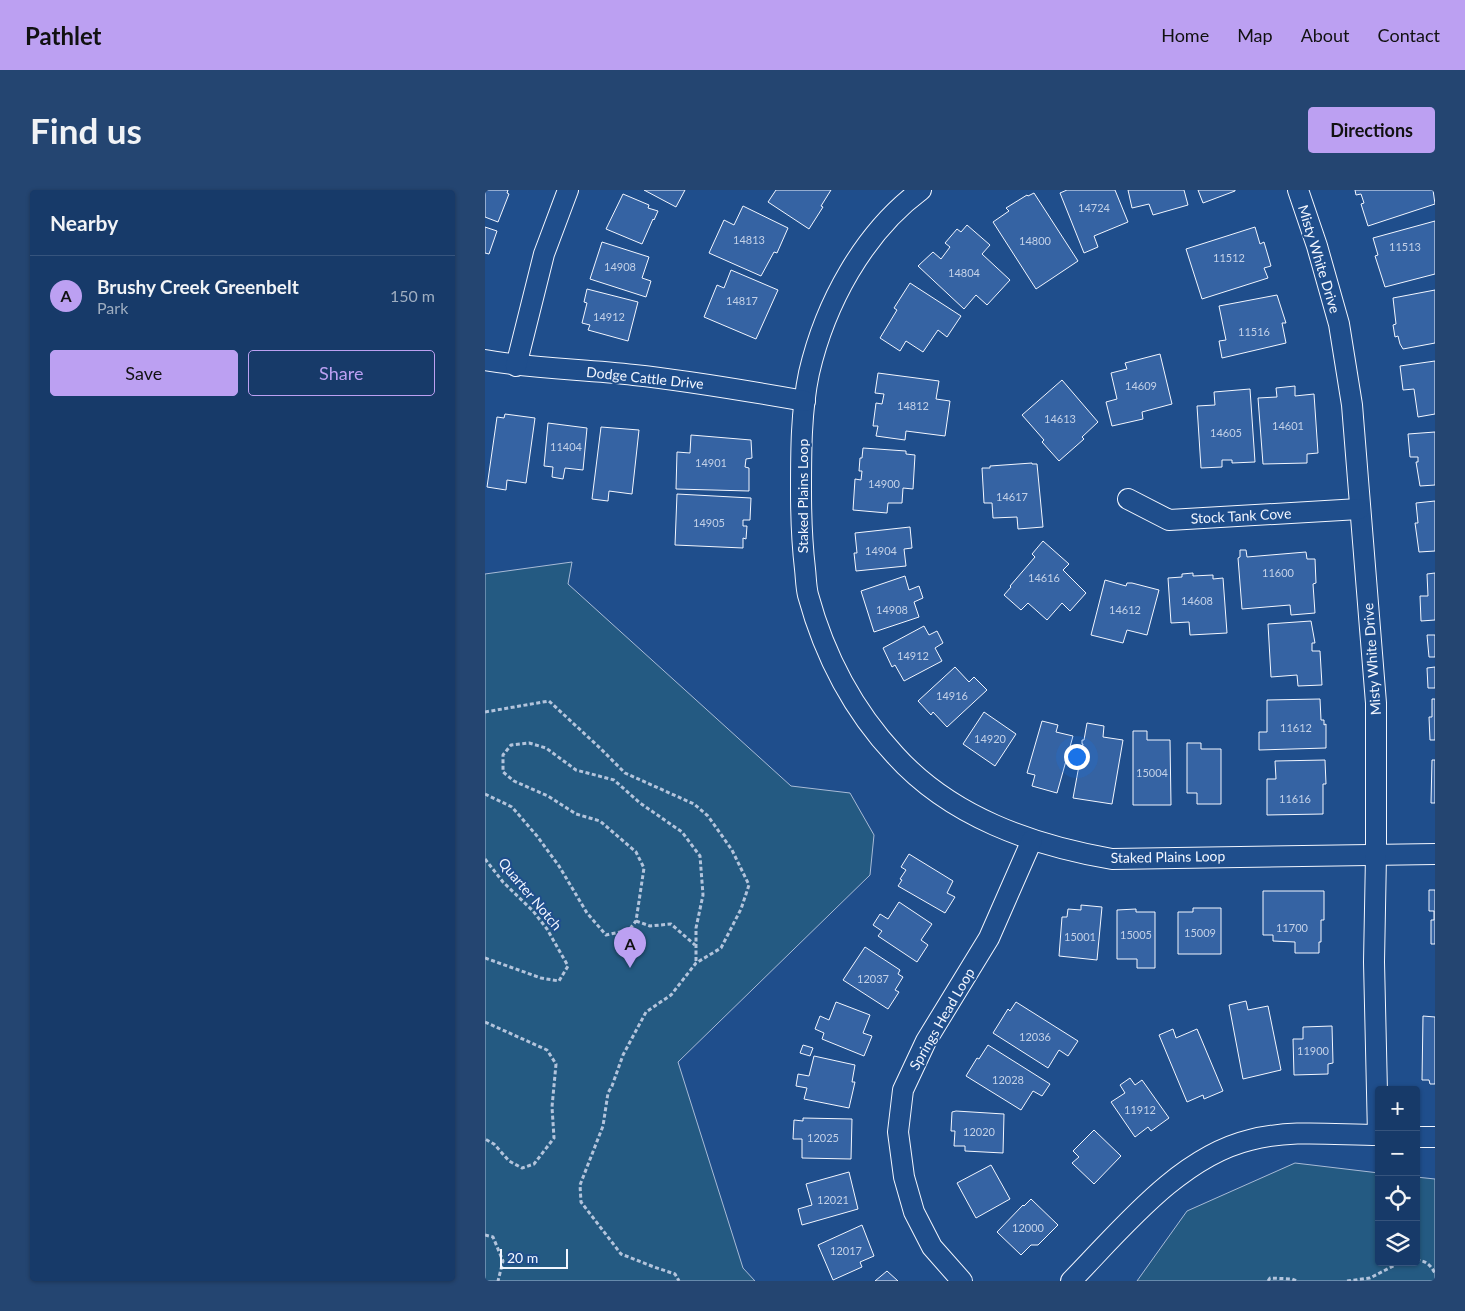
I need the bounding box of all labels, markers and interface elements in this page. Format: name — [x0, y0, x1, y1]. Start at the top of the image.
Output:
text: Pathlet — [25, 21, 102, 50]
text: Home — [1161, 24, 1209, 46]
text: Map — [1237, 24, 1273, 46]
text: About — [1301, 24, 1350, 46]
text: Contact — [1378, 24, 1440, 46]
button: Directions — [1308, 107, 1435, 153]
text: Find us — [30, 109, 142, 151]
house number: 14724 — [1078, 201, 1111, 214]
street label: Misty White Drive — [1295, 203, 1344, 315]
text: Nearby — [50, 210, 118, 235]
house number: 14813 — [733, 233, 765, 246]
house number: 14800 — [1019, 234, 1052, 247]
house number: 11513 — [1389, 240, 1421, 253]
house number: 11512 — [1213, 251, 1245, 264]
house number: 14908 — [604, 260, 636, 273]
house number: 14804 — [948, 266, 981, 279]
text: Brushy Creek Greenbelt — [97, 275, 299, 298]
text: A — [60, 286, 72, 305]
text: 150 m — [390, 286, 435, 305]
house number: 14817 — [726, 294, 758, 307]
text: Park — [97, 298, 128, 317]
house number: 14912 — [593, 310, 625, 323]
house number: 11516 — [1238, 325, 1270, 338]
button: Save — [50, 350, 238, 396]
button: Share — [248, 350, 435, 396]
street label: Dodge Cattle Drive — [586, 363, 705, 392]
house number: 14609 — [1125, 379, 1157, 392]
house number: 14812 — [897, 399, 929, 412]
house number: 14613 — [1044, 412, 1076, 425]
house number: 14601 — [1272, 419, 1304, 432]
house number: 14605 — [1210, 426, 1242, 439]
street label: Staked Plains Loop — [794, 439, 811, 553]
house number: 11404 — [550, 440, 583, 453]
house number: 14901 — [695, 456, 727, 469]
house number: 14900 — [868, 477, 901, 490]
house number: 14617 — [996, 490, 1028, 503]
street label: Stock Tank Cove — [1190, 504, 1292, 527]
house number: 14905 — [693, 516, 725, 529]
house number: 14904 — [865, 544, 898, 557]
house number: 11600 — [1262, 566, 1295, 579]
house number: 14616 — [1028, 571, 1060, 584]
house number: 14608 — [1181, 594, 1213, 607]
street label: Misty White Drive — [1359, 602, 1384, 716]
house number: 14908 — [876, 603, 908, 616]
house number: 14612 — [1109, 603, 1141, 616]
house number: 14912 — [897, 649, 929, 662]
house number: 14916 — [936, 689, 968, 702]
house number: 11612 — [1280, 721, 1312, 734]
house number: 14920 — [974, 732, 1007, 745]
your location — [1064, 744, 1090, 770]
house number: 15004 — [1136, 766, 1169, 779]
house number: 11616 — [1279, 792, 1311, 805]
street label: Staked Plains Loop — [1111, 847, 1226, 866]
street label: Quarter Notch — [495, 854, 566, 933]
house number: 11700 — [1276, 921, 1309, 934]
house number: 15009 — [1184, 926, 1216, 939]
pin: A — [614, 927, 646, 968]
house number: 15005 — [1120, 928, 1152, 941]
house number: 15001 — [1064, 930, 1096, 943]
street label: Springs Head Loop — [905, 965, 978, 1073]
house number: 12037 — [857, 972, 889, 985]
house number: 12036 — [1019, 1030, 1051, 1043]
house number: 11900 — [1297, 1044, 1330, 1057]
house number: 12028 — [992, 1073, 1024, 1086]
map controls — [1375, 1086, 1420, 1266]
button: + — [1375, 1086, 1420, 1131]
house number: 11912 — [1124, 1103, 1156, 1116]
house number: 12020 — [963, 1125, 996, 1138]
house number: 12025 — [807, 1131, 839, 1144]
button: − — [1375, 1131, 1420, 1176]
button: locate — [1375, 1176, 1420, 1221]
house number: 12021 — [817, 1193, 849, 1206]
house number: 12000 — [1012, 1221, 1045, 1234]
button: layers — [1375, 1221, 1420, 1266]
house number: 12017 — [830, 1244, 862, 1257]
scale bar — [500, 1246, 567, 1269]
text: 20 m — [507, 1249, 538, 1266]

